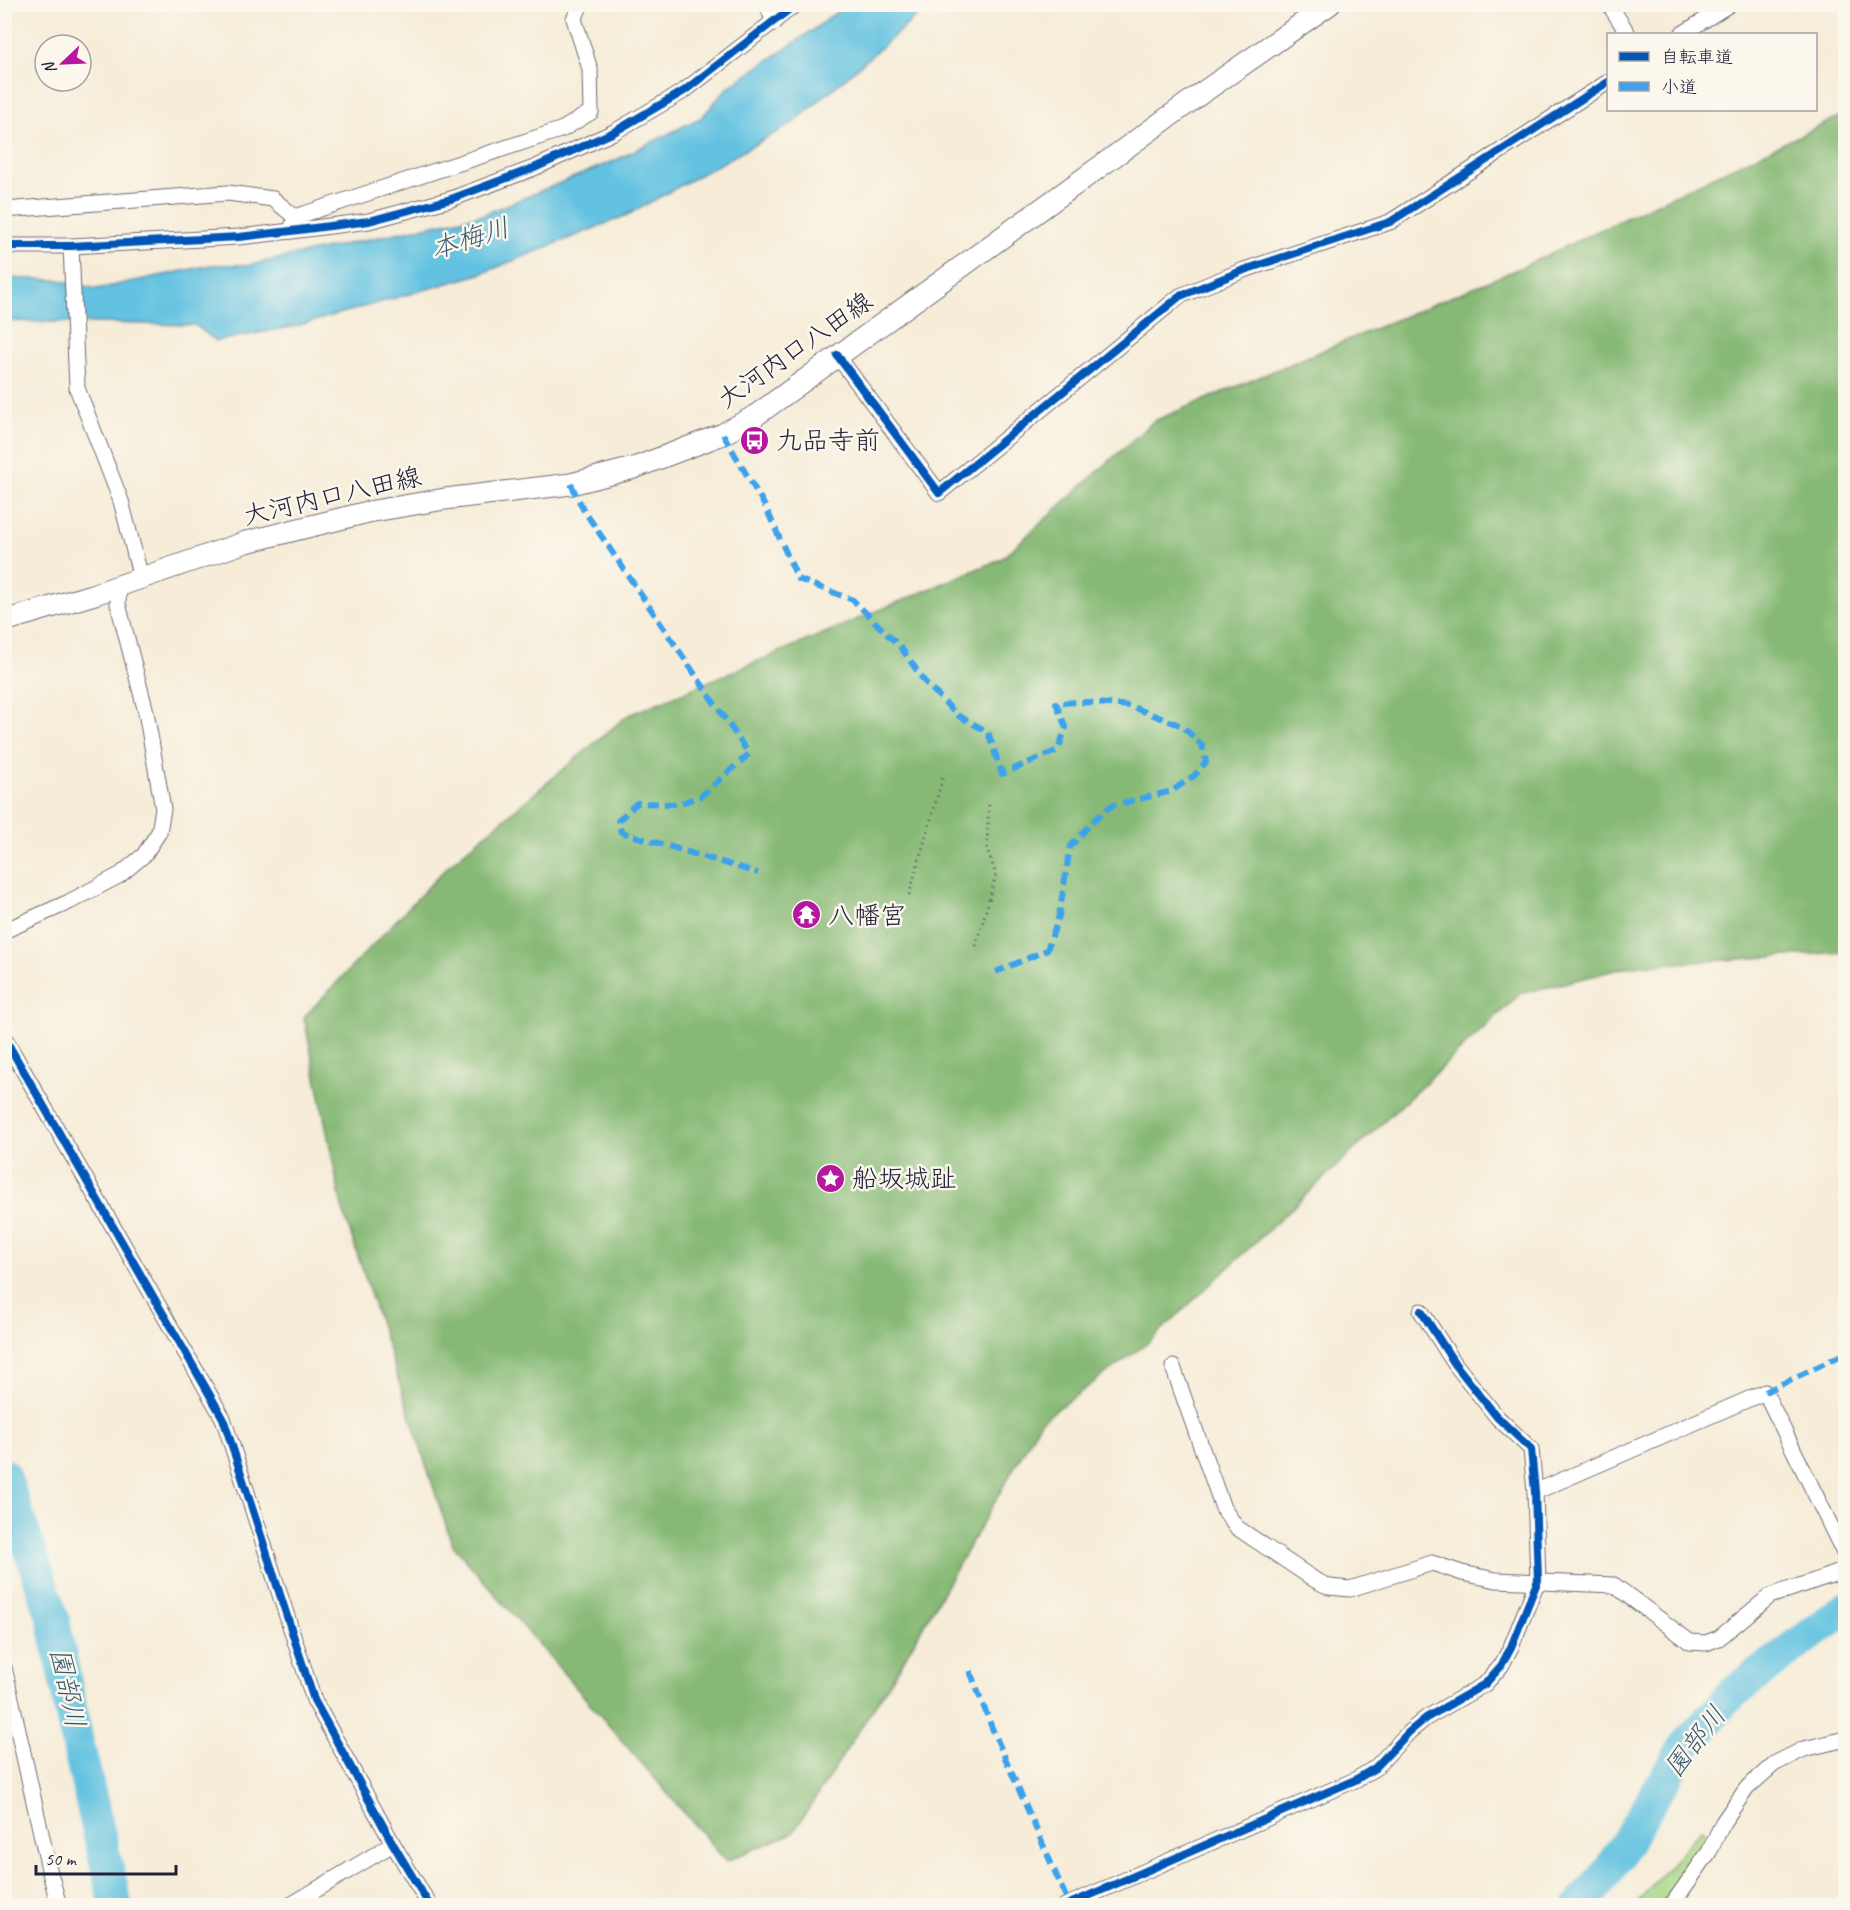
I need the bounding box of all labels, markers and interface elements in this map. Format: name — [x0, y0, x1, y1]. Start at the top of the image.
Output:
north arrow — [33, 33, 93, 93]
legend — [1607, 33, 1817, 111]
text: 自転車道 — [1661, 46, 1733, 68]
text: N — [38, 57, 61, 77]
text: 小道 — [1661, 76, 1697, 98]
water label: 本梅川 — [426, 210, 514, 266]
street label: 大河内口八田線 — [711, 284, 879, 416]
bus stop icon: 九品寺前 — [739, 424, 771, 456]
place label: 九品寺前 — [776, 424, 880, 457]
street label: 大河内口八田線 — [240, 459, 424, 533]
temple icon: 八幡宮 — [791, 899, 823, 931]
place label: 八幡宮 — [828, 899, 906, 932]
place icon: 船坂城趾 — [815, 1162, 847, 1194]
place label: 船坂城趾 — [852, 1162, 956, 1195]
water label: 園部川 — [43, 1645, 93, 1731]
water label: 園部川 — [1657, 1699, 1733, 1783]
scale bar — [36, 1838, 176, 1876]
text: 50 m — [45, 1848, 78, 1870]

